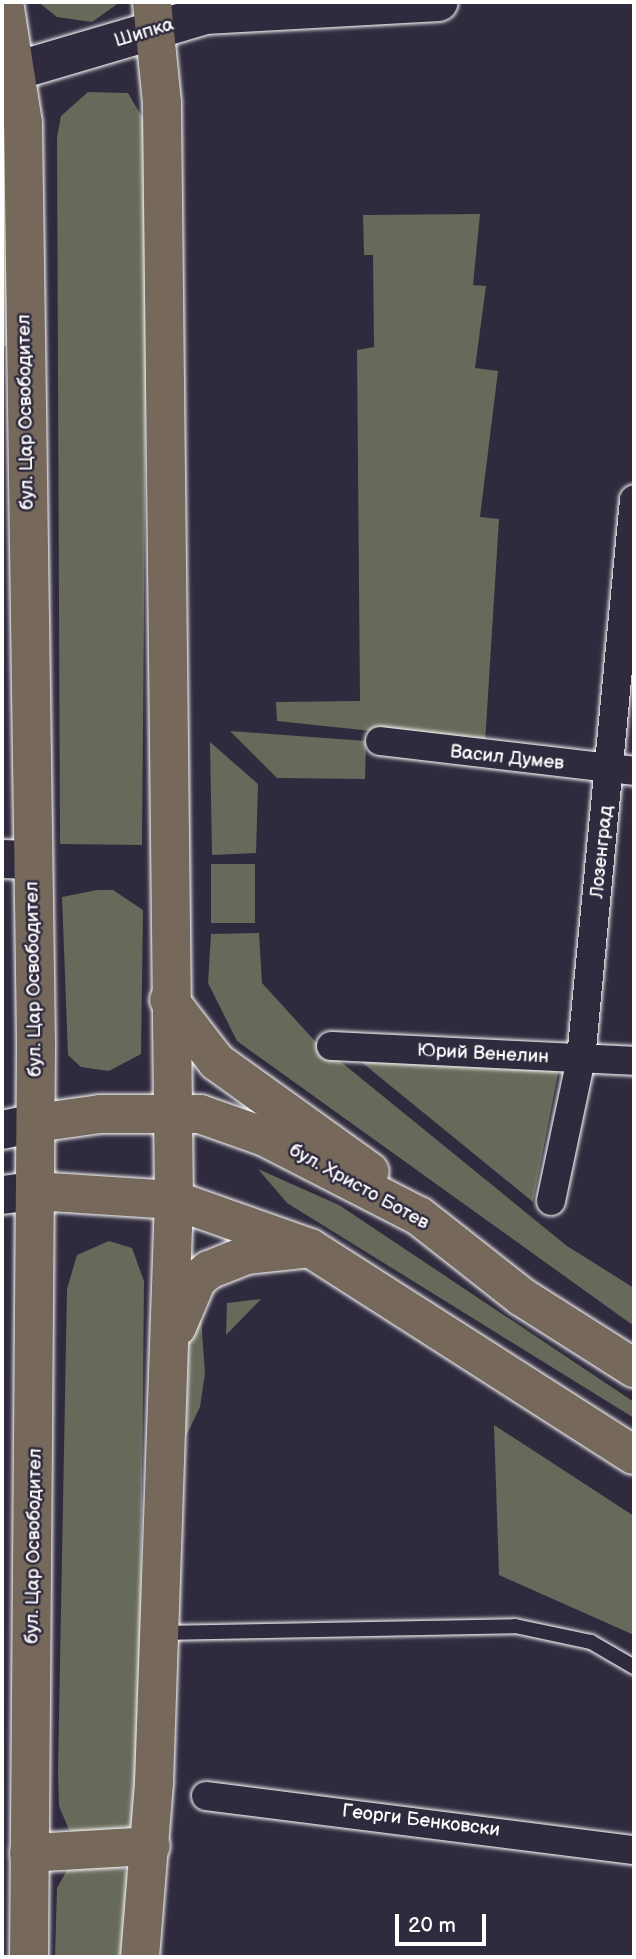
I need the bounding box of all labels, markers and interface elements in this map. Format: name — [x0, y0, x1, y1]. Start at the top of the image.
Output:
street label: Шипка — [111, 13, 177, 53]
street label: бул. Цар Освободител — [13, 314, 39, 510]
street label: Васил Думев — [449, 741, 565, 775]
street label: Лозенград — [586, 804, 618, 900]
street label: бул. Цар Освободител — [21, 881, 47, 1077]
street label: Юрий Венелин — [416, 1039, 550, 1069]
street label: бул. Христо Ботев — [285, 1139, 433, 1235]
street label: бул. Цар Освободител — [21, 1448, 47, 1644]
street label: Георги Бенковски — [341, 1800, 501, 1842]
scale bar — [398, 1899, 489, 1943]
text: 20 m — [408, 1913, 456, 1938]

